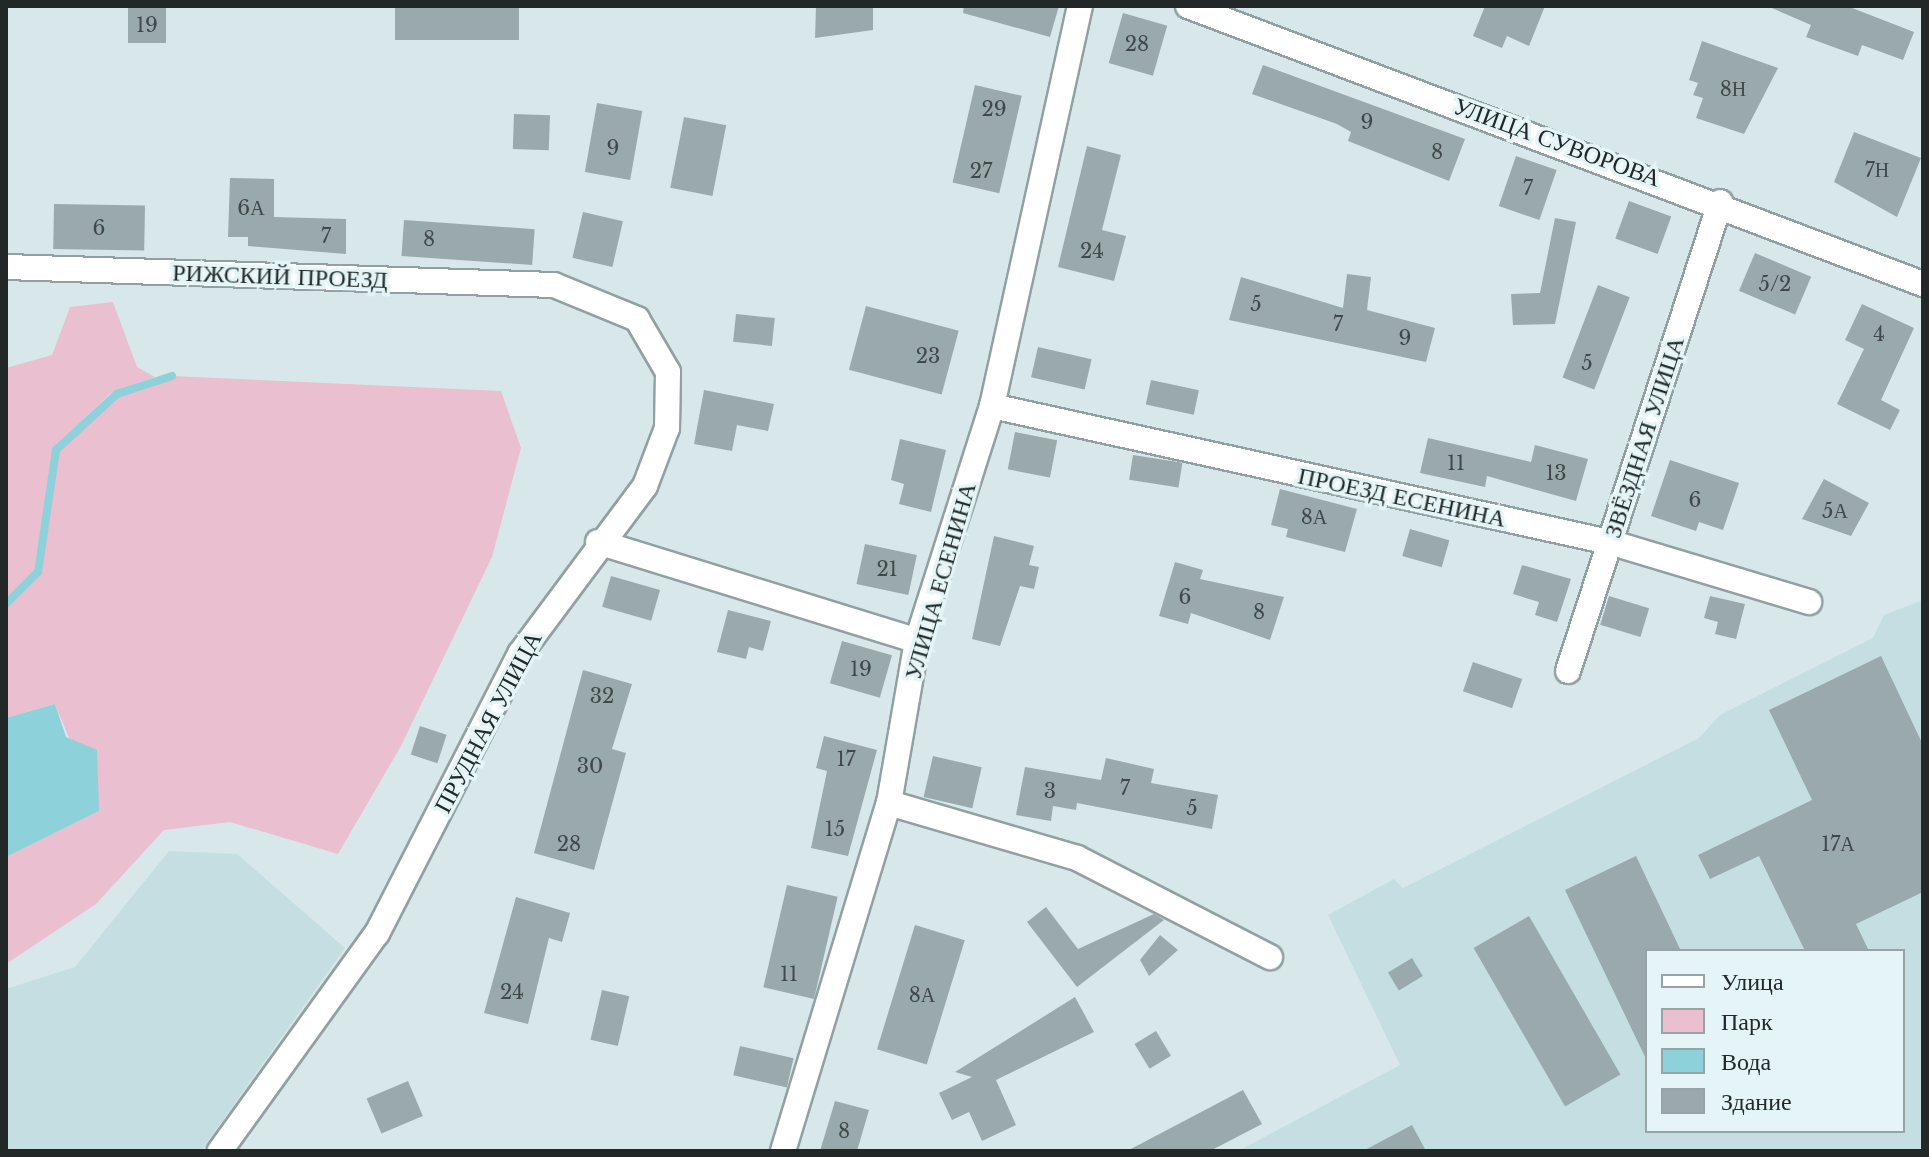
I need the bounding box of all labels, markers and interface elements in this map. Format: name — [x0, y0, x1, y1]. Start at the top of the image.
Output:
house number: 19 — [136, 13, 158, 37]
house number: 28 — [1125, 32, 1149, 56]
house number: 8Н — [1720, 77, 1746, 101]
street label: УЛИЦА СУВОРОВА — [1450, 91, 1664, 193]
house number: 29 — [981, 97, 1007, 121]
house number: 9 — [1361, 110, 1373, 134]
house number: 9 — [607, 136, 619, 160]
house number: 8 — [1431, 140, 1443, 164]
house number: 7Н — [1865, 158, 1889, 182]
house number: 27 — [970, 159, 992, 183]
house number: 7 — [1523, 176, 1533, 200]
house number: 6А — [237, 196, 265, 220]
house number: 6 — [93, 216, 105, 240]
house number: 7 — [321, 224, 331, 248]
house number: 8 — [423, 227, 435, 251]
house number: 24 — [1080, 239, 1104, 263]
street label: РИЖСКИЙ ПРОЕЗД — [172, 258, 388, 294]
house number: 5/2 — [1759, 272, 1791, 296]
house number: 5 — [1250, 292, 1262, 316]
house number: 7 — [1333, 312, 1343, 336]
house number: 4 — [1873, 322, 1885, 346]
house number: 9 — [1399, 326, 1411, 350]
street label: ЗВЁЗДНАЯ УЛИЦА — [1598, 333, 1690, 541]
house number: 23 — [916, 344, 940, 368]
house number: 5 — [1581, 351, 1593, 375]
house number: 11 — [1447, 451, 1465, 475]
street label: ПРОЕЗД ЕСЕНИНА — [1295, 461, 1509, 533]
house number: 13 — [1545, 461, 1567, 485]
street label: УЛИЦА ЕСЕНИНА — [898, 479, 982, 683]
house number: 6 — [1689, 488, 1701, 512]
house number: 5А — [1822, 499, 1848, 523]
house number: 8А — [1301, 505, 1327, 529]
house number: 21 — [876, 557, 898, 581]
house number: 6 — [1179, 585, 1191, 609]
house number: 8 — [1253, 600, 1265, 624]
street label: ПРУДНАЯ УЛИЦА — [428, 626, 548, 818]
house number: 19 — [850, 657, 872, 681]
house number: 32 — [590, 684, 614, 708]
house number: 17 — [837, 747, 855, 771]
house number: 30 — [577, 754, 603, 778]
house number: 7 — [1120, 776, 1130, 800]
house number: 3 — [1044, 779, 1056, 803]
house number: 5 — [1186, 796, 1198, 820]
house number: 15 — [825, 817, 845, 841]
house number: 28 — [557, 832, 581, 856]
house number: 17А — [1821, 832, 1855, 856]
legend — [1645, 949, 1905, 1133]
house number: 11 — [780, 962, 798, 986]
text: Улица — [1721, 967, 1784, 996]
house number: 24 — [500, 980, 524, 1004]
house number: 8А — [909, 983, 935, 1007]
text: Парк — [1721, 1007, 1773, 1036]
text: Вода — [1721, 1047, 1771, 1076]
text: Здание — [1721, 1087, 1792, 1116]
house number: 8 — [838, 1119, 850, 1143]

